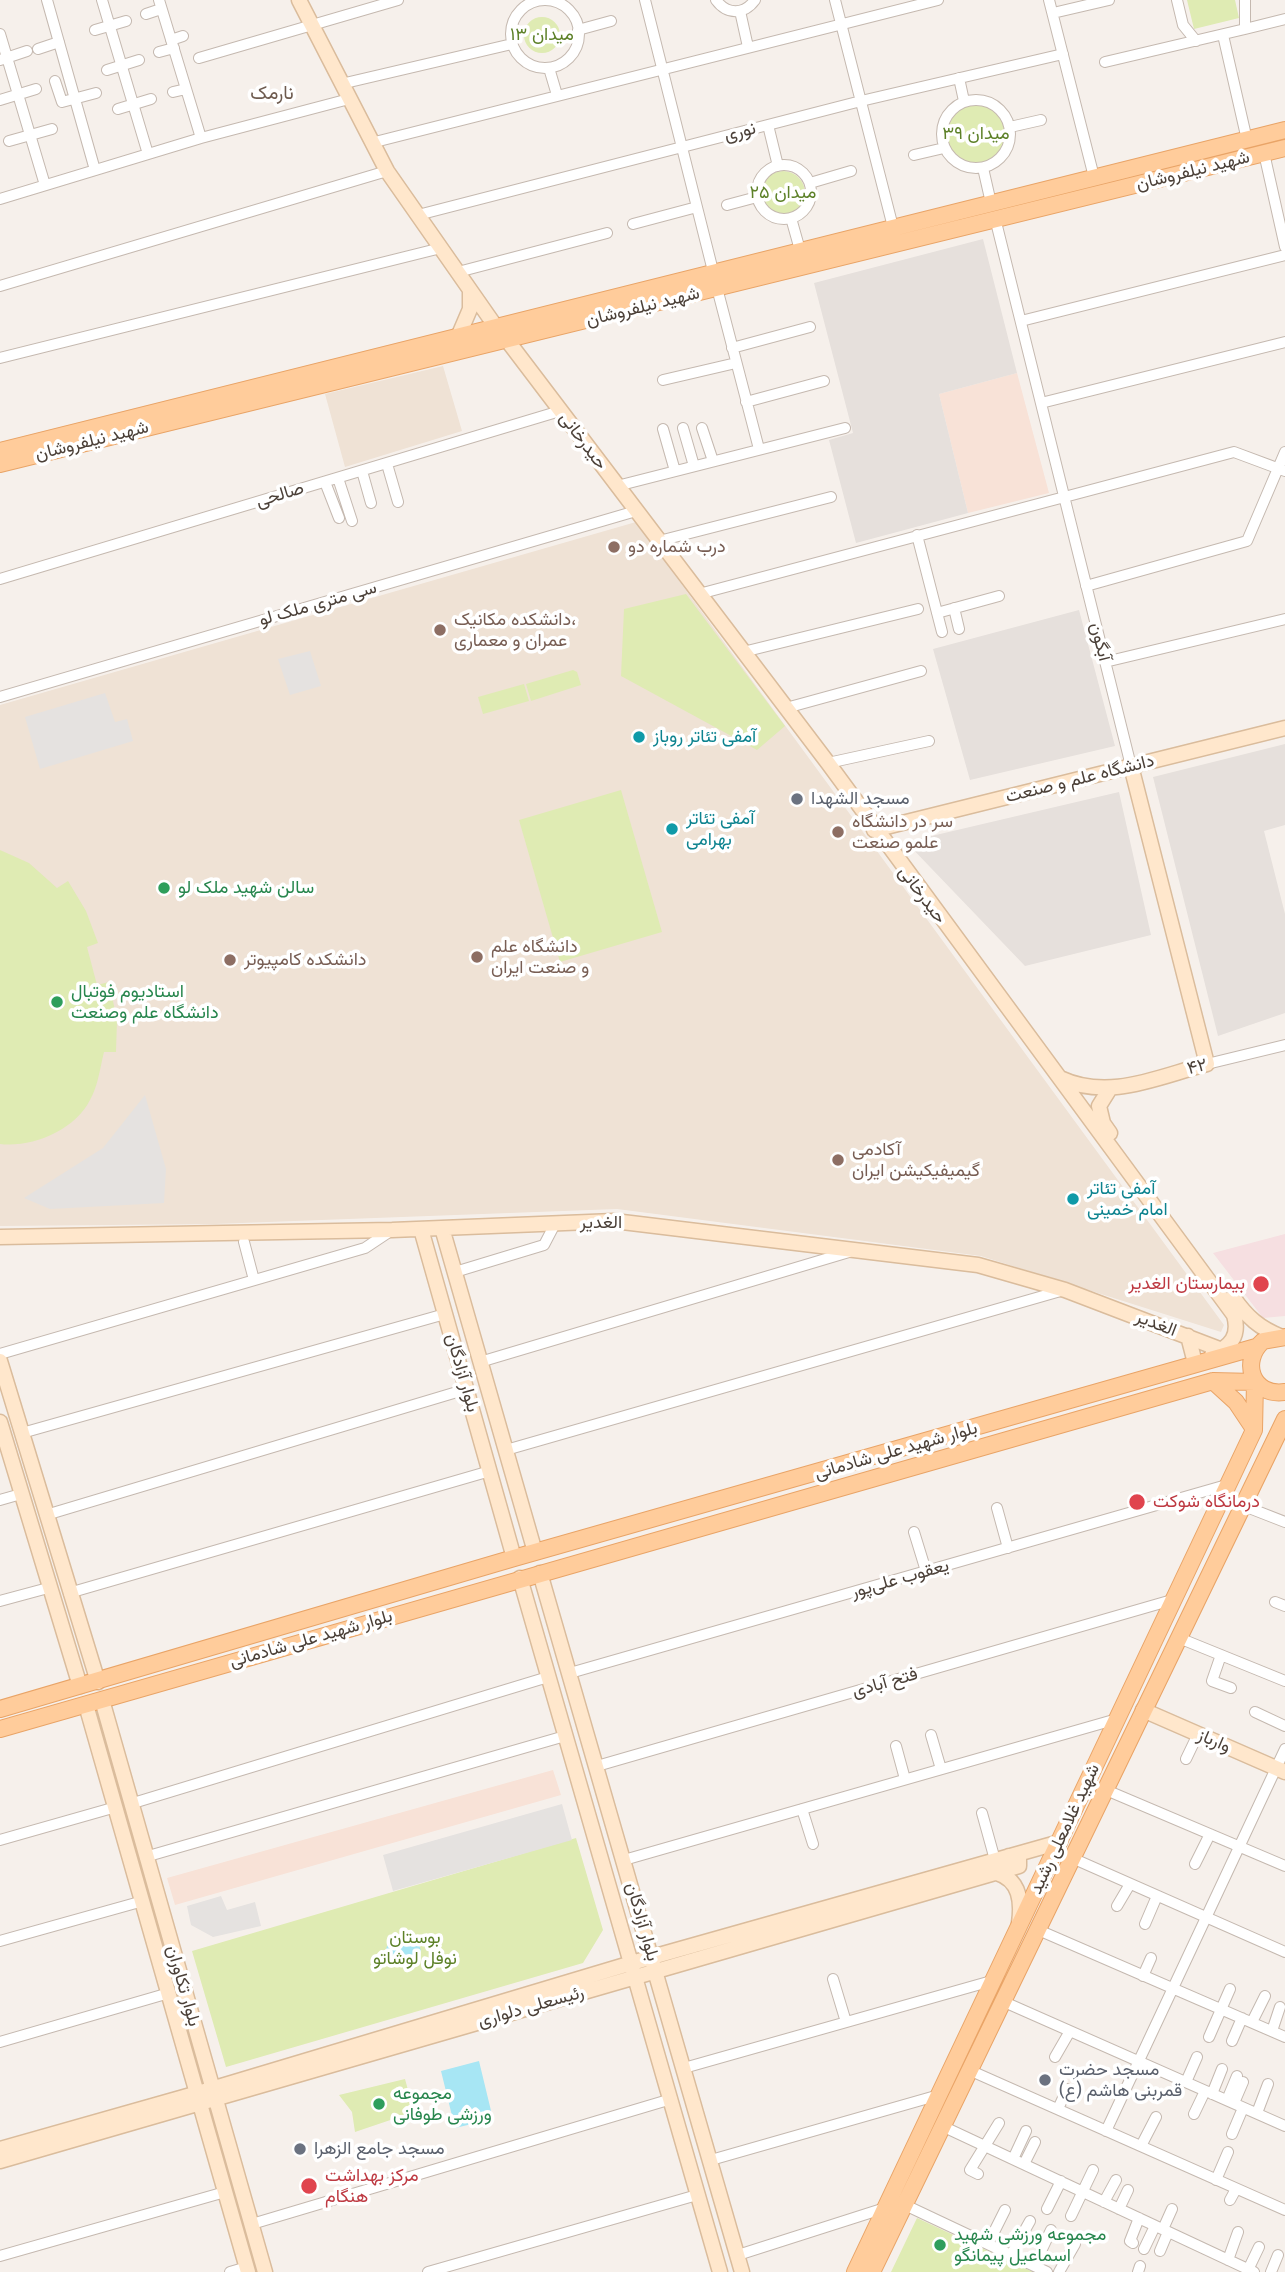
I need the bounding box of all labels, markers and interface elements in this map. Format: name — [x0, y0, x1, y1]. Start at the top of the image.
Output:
park label: میدان ۱۳ — [510, 24, 574, 46]
district label: نارمک — [250, 83, 294, 105]
street label: نوری — [722, 118, 758, 146]
park label: میدان ۳۹ — [942, 123, 1010, 145]
street label: شهید نیلفروشان — [1134, 146, 1252, 196]
park label: میدان ۲۵ — [750, 182, 816, 204]
street label: شهید نیلفروشان — [584, 282, 702, 332]
street label: حیدرخانی — [554, 408, 612, 474]
street label: شهید نیلفروشان — [33, 416, 151, 466]
street label: صالحی — [253, 478, 307, 512]
place label: درب شماره دو — [628, 536, 726, 558]
marker: درب شماره دو — [606, 539, 622, 555]
street label: سی متری ملک لو — [257, 577, 379, 631]
place label: دانشکده مکانیک، عمران و معماری — [454, 609, 576, 652]
street label: آبگون — [1085, 621, 1115, 663]
marker: دانشکده مکانیک، عمران و معماری — [432, 622, 448, 638]
place label: آمفی تئاتر روباز — [653, 726, 756, 748]
marker: آمفی تئاتر روباز — [631, 729, 647, 745]
street label: دانشگاه علم و صنعت — [1003, 750, 1157, 808]
place label: مسجد الشهدا — [811, 788, 910, 810]
marker: مسجد الشهدا — [789, 791, 805, 807]
place label: آمفی تئاتر بهرامی — [686, 808, 754, 850]
place label: سر در دانشگاه علمو صنعت — [852, 811, 953, 854]
marker: آمفی تئاتر بهرامی — [664, 821, 680, 837]
marker: سر در دانشگاه علمو صنعت — [830, 824, 846, 840]
street label: حیدرخانی — [893, 862, 951, 928]
place label: سالن شهید ملک لو — [178, 877, 314, 899]
marker: سالن شهید ملک لو — [156, 880, 172, 896]
place label: دانشگاه علم و صنعت ایران — [491, 936, 589, 978]
place label: دانشکده کامپیوتر — [244, 949, 366, 971]
marker: دانشگاه علم و صنعت ایران — [469, 949, 485, 965]
marker: دانشکده کامپیوتر — [222, 952, 238, 968]
place label: استادیوم فوتبال دانشگاه علم وصنعت — [71, 981, 219, 1024]
marker: استادیوم فوتبال دانشگاه علم وصنعت — [49, 994, 65, 1010]
street label: ۴۲ — [1185, 1054, 1209, 1080]
place label: آکادمی گیمیفیکیشن ایران — [852, 1139, 980, 1182]
marker: آکادمی گیمیفیکیشن ایران — [830, 1152, 846, 1168]
place label: آمفی تئاتر امام خمینی — [1087, 1178, 1168, 1220]
marker: آمفی تئاتر امام خمینی — [1065, 1191, 1081, 1207]
street label: الغدیر — [580, 1212, 622, 1234]
place label: بیمارستان الغدیر — [1128, 1273, 1245, 1295]
marker: بیمارستان الغدیر — [1251, 1274, 1271, 1294]
street label: الغدیر — [1132, 1306, 1180, 1342]
street label: بلوار آزادگان — [440, 1331, 484, 1415]
street label: بلوار شهید علی شادمانی — [812, 1417, 980, 1485]
place label: درمانگاه شوکت — [1153, 1491, 1260, 1513]
marker: درمانگاه شوکت — [1127, 1492, 1147, 1512]
street label: یعقوب علی‌پور — [849, 1555, 951, 1603]
street label: بلوار شهید علی شادمانی — [227, 1605, 395, 1673]
street label: فتح آبادی — [850, 1663, 920, 1703]
street label: وارباز — [1194, 1724, 1234, 1758]
street label: شهید غلامعلی رشید — [1025, 1760, 1105, 1898]
street label: بلوار آزادگان — [620, 1880, 664, 1964]
park label: بوستان نوفل لوشاتو — [373, 1927, 457, 1969]
street label: بلوار تکاوران — [161, 1943, 205, 2029]
street label: رئیسعلی دلواری — [475, 1982, 587, 2032]
place label: مسجد حضرت قمربنی هاشم (ع) — [1059, 2059, 1182, 2102]
marker: مسجد حضرت قمربنی هاشم (ع) — [1037, 2072, 1053, 2088]
place label: مجموعه ورزشی طوفانی — [393, 2083, 492, 2126]
marker: مجموعه ورزشی طوفانی — [371, 2096, 387, 2112]
place label: مسجد جامع الزهرا — [314, 2138, 445, 2160]
marker: مسجد جامع الزهرا — [292, 2141, 308, 2157]
place label: مرکز بهداشت هنگام — [325, 2165, 419, 2208]
marker: مرکز بهداشت هنگام — [299, 2176, 319, 2196]
place label: مجموعه ورزشی شهید اسماعیل پیمانگو — [954, 2224, 1106, 2266]
marker: مجموعه ورزشی شهید اسماعیل پیمانگو — [932, 2237, 948, 2253]

